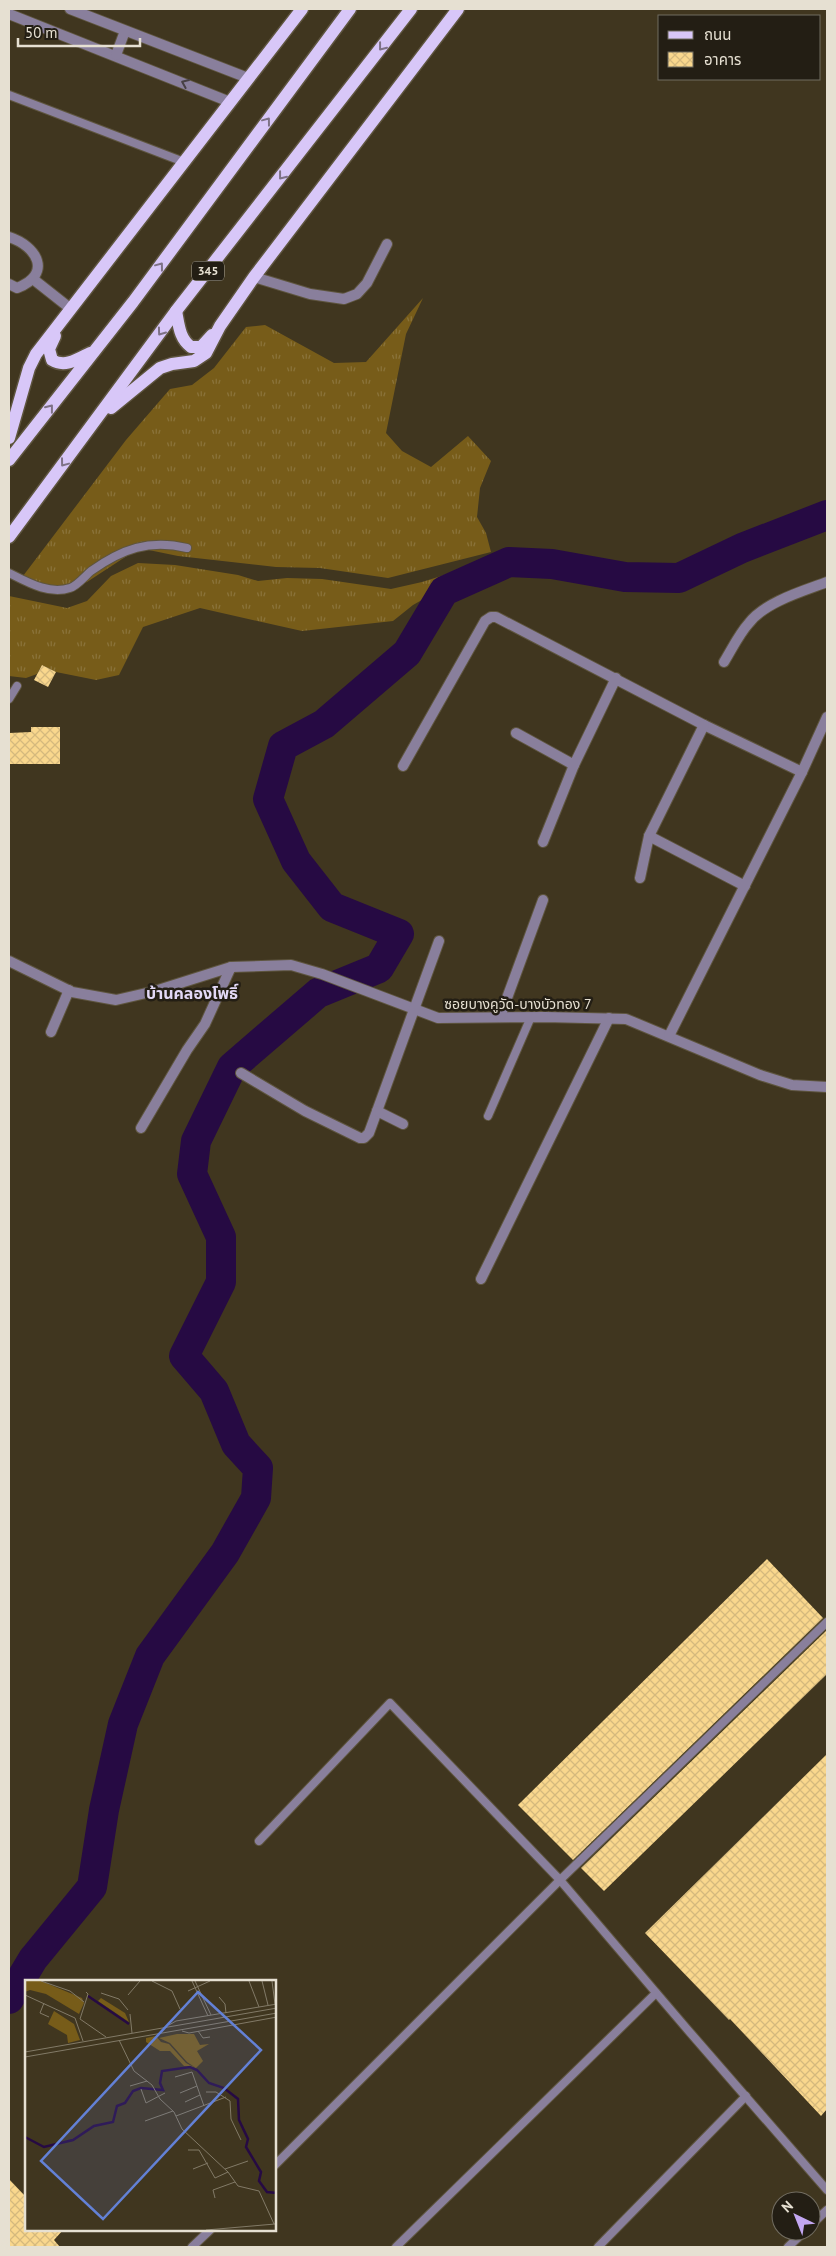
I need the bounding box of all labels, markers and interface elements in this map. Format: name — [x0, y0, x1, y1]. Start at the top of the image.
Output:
scale bar — [18, 15, 140, 47]
legend — [658, 15, 821, 80]
text: 50 m — [25, 23, 58, 42]
text: ถนน — [704, 25, 731, 44]
one-way arrow — [379, 41, 387, 50]
text: อาคาร — [704, 50, 741, 69]
one-way arrow — [181, 79, 190, 90]
one-way arrow — [261, 117, 270, 127]
one-way arrow — [278, 170, 287, 179]
one-way arrow — [154, 262, 163, 272]
road number: 345 — [192, 262, 224, 280]
one-way arrow — [158, 326, 167, 336]
one-way arrow — [44, 405, 52, 414]
one-way arrow — [62, 457, 70, 466]
district label: บ้านคลองโพธิ์ — [146, 983, 239, 1003]
street label: ซอยบางคูวัด-บางบัวทอง 7 — [444, 995, 592, 1013]
inset map — [25, 1980, 276, 2231]
north arrow — [771, 2191, 821, 2241]
text: N — [778, 2197, 797, 2216]

